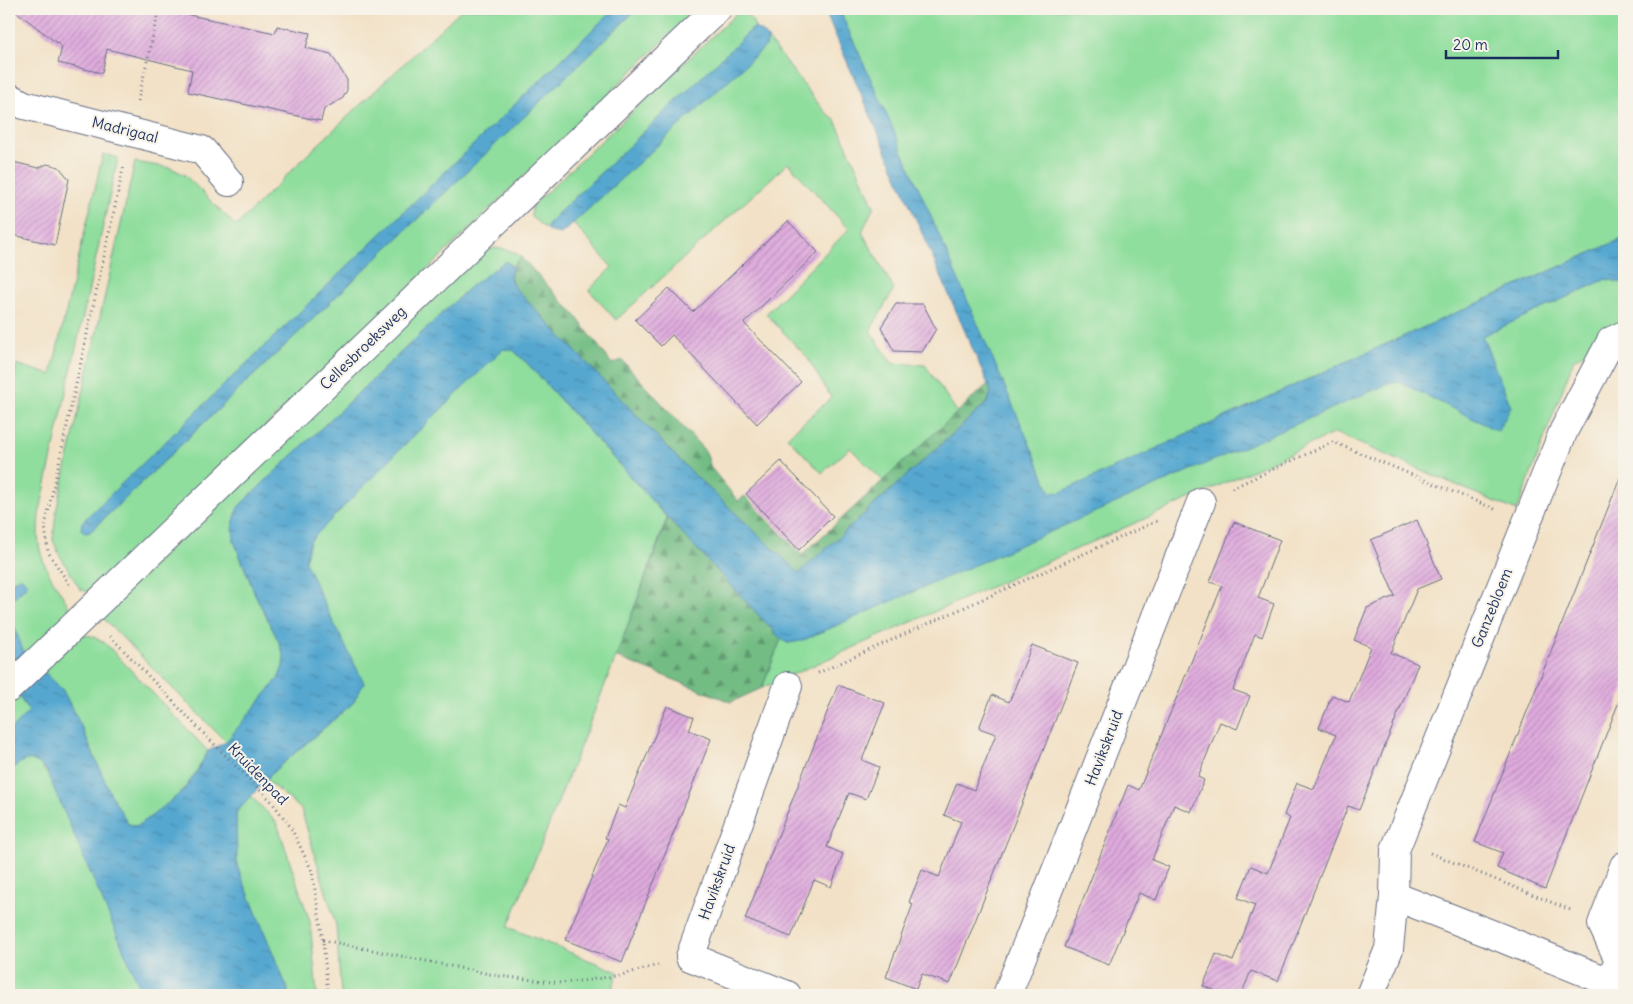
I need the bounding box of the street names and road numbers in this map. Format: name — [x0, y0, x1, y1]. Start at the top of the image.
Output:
street label: Madrigaal — [90, 112, 160, 147]
street label: Cellesbroeksweg — [316, 302, 410, 394]
street label: Ganzebloem — [1467, 565, 1516, 650]
street label: Havikskruid — [1080, 707, 1127, 788]
street label: Kruidenpad — [224, 739, 293, 809]
street label: Havikskruid — [694, 841, 739, 922]

